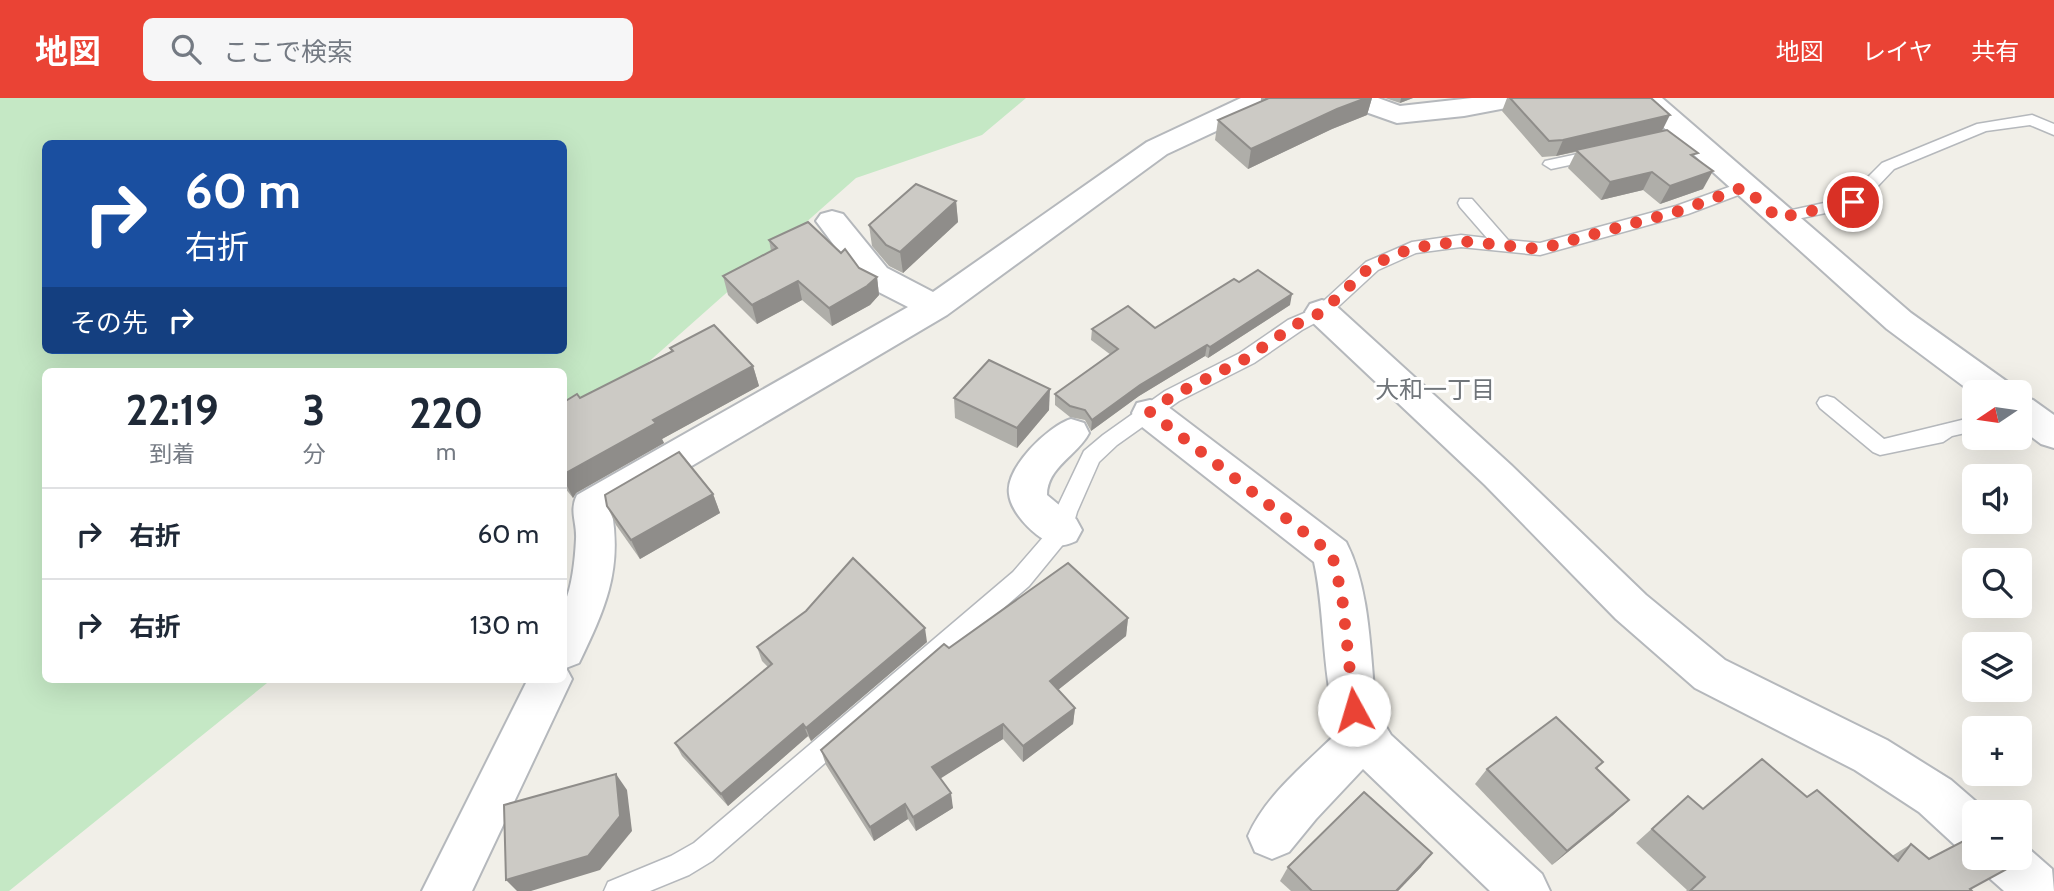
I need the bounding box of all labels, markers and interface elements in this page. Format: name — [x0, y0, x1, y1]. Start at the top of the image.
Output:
search box — [143, 18, 633, 81]
icon: search — [167, 30, 205, 68]
text: 地図 — [35, 31, 101, 71]
text: ここで検索 — [223, 36, 353, 68]
text: 地図 — [1776, 37, 1824, 66]
text: レイヤ — [1862, 37, 1933, 66]
text: 共有 — [1971, 37, 2019, 66]
text: 60 m — [185, 161, 301, 220]
icon: right — [70, 168, 161, 259]
pin — [1823, 172, 1883, 232]
icon: arrive — [1834, 183, 1872, 221]
text: 右折 — [185, 227, 249, 266]
icon: right — [162, 301, 200, 339]
text: その先 — [70, 307, 148, 339]
district label: 大和一丁目 — [1375, 375, 1495, 404]
north arrow — [1962, 380, 2032, 450]
map controls — [1962, 380, 2032, 870]
text: 22:19 — [126, 384, 219, 436]
text: 3 — [303, 384, 325, 436]
text: 220 — [409, 387, 483, 439]
text: m — [436, 438, 456, 466]
text: 到着 — [149, 440, 195, 468]
text: 分 — [302, 440, 325, 468]
button: sound — [1962, 464, 2032, 534]
icon: right — [70, 515, 108, 553]
text: 60 m — [477, 518, 539, 550]
text: 右折 — [129, 520, 181, 552]
button: search — [1962, 548, 2032, 618]
icon: right — [70, 606, 108, 644]
text: 130 m — [470, 609, 539, 641]
text: 右折 — [129, 611, 181, 643]
button: layers — [1962, 632, 2032, 702]
position arrow — [1317, 673, 1391, 747]
button: + — [1962, 716, 2032, 786]
button: − — [1962, 800, 2032, 870]

